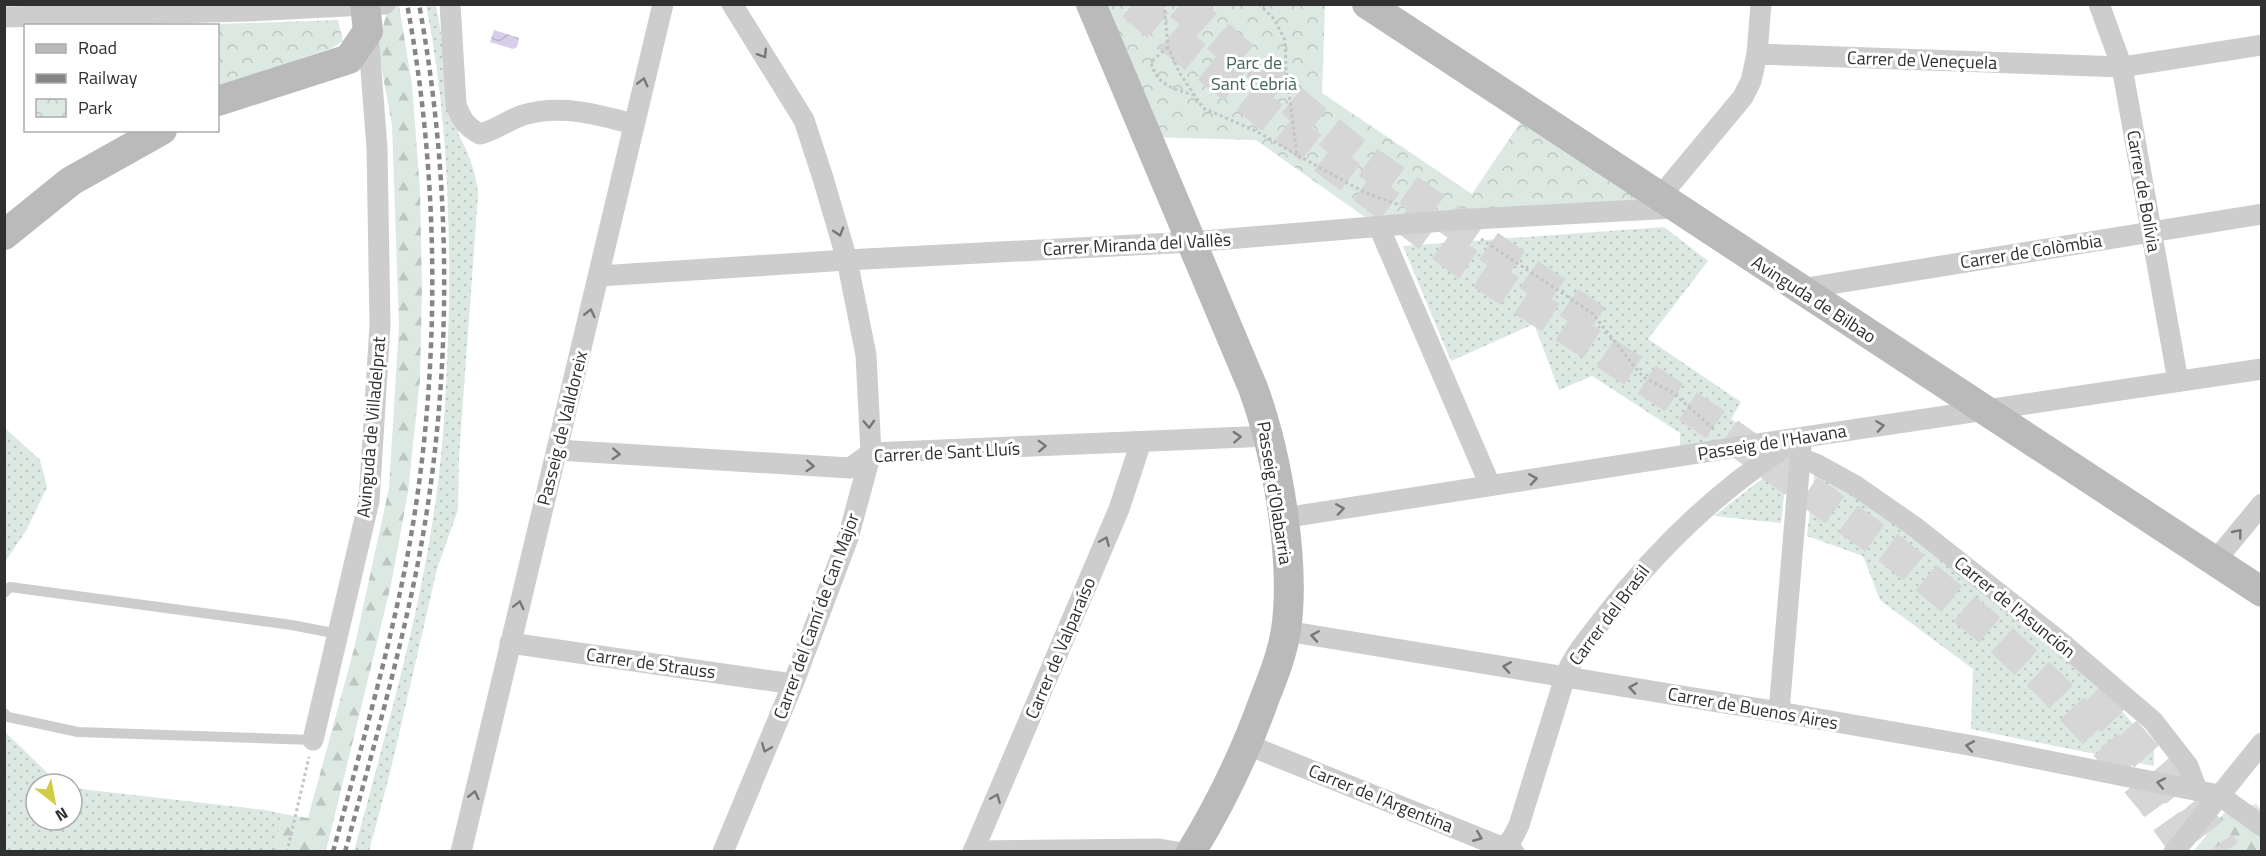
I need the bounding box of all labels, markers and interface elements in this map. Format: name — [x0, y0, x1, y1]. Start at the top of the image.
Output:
legend — [24, 24, 219, 132]
text: Road — [78, 34, 117, 61]
street label: Carrer de Veneçuela — [1846, 44, 1998, 76]
one-way arrow — [756, 47, 767, 58]
park label: Parc de Sant Cebrià — [1211, 49, 1297, 97]
text: Railway — [78, 64, 138, 91]
one-way arrow — [636, 78, 649, 88]
text: Park — [78, 94, 113, 121]
street label: Carrer de Bolívia — [2120, 128, 2168, 254]
one-way arrow — [832, 226, 844, 237]
street label: Carrer Miranda del Vallès — [1042, 226, 1232, 262]
street label: Carrer de Colòmbia — [1958, 226, 2104, 276]
street label: Avinguda de Bilbao — [1746, 249, 1882, 349]
one-way arrow — [582, 308, 595, 318]
street label: Avinguda de Villadelprat — [350, 334, 392, 519]
street label: Passeig de Valldoreix — [530, 348, 594, 508]
street label: Passeig de l'Havana — [1696, 417, 1848, 467]
street label: Passeig d'Olabarria — [1250, 419, 1300, 567]
one-way arrow — [863, 420, 876, 429]
one-way arrow — [1876, 420, 1885, 432]
one-way arrow — [1232, 431, 1241, 444]
street label: Carrer de Sant Lluís — [873, 435, 1021, 469]
one-way arrow — [1037, 440, 1046, 453]
one-way arrow — [611, 447, 620, 460]
one-way arrow — [806, 459, 815, 472]
one-way arrow — [1528, 473, 1538, 485]
one-way arrow — [1335, 503, 1345, 516]
street label: Carrer del Camí de Can Major — [766, 509, 866, 723]
one-way arrow — [2231, 528, 2242, 539]
one-way arrow — [1098, 537, 1110, 548]
street label: Carrer de l'Asunción — [1948, 550, 2082, 664]
street label: Carrer del Brasil — [1562, 559, 1656, 671]
street label: Carrer de Valparaíso — [1018, 573, 1102, 723]
one-way arrow — [512, 600, 525, 610]
one-way arrow — [1310, 630, 1320, 643]
street label: Carrer de Strauss — [585, 641, 717, 685]
one-way arrow — [1502, 662, 1512, 674]
street label: Carrer de Buenos Aires — [1666, 680, 1840, 736]
one-way arrow — [1628, 682, 1638, 695]
one-way arrow — [1965, 740, 1975, 753]
one-way arrow — [761, 741, 773, 752]
street label: Carrer de l'Argentina — [1305, 757, 1457, 839]
north arrow — [24, 772, 84, 832]
one-way arrow — [2157, 777, 2167, 790]
one-way arrow — [467, 790, 480, 800]
one-way arrow — [988, 793, 1000, 804]
text: N — [51, 802, 73, 828]
one-way arrow — [1471, 830, 1482, 842]

